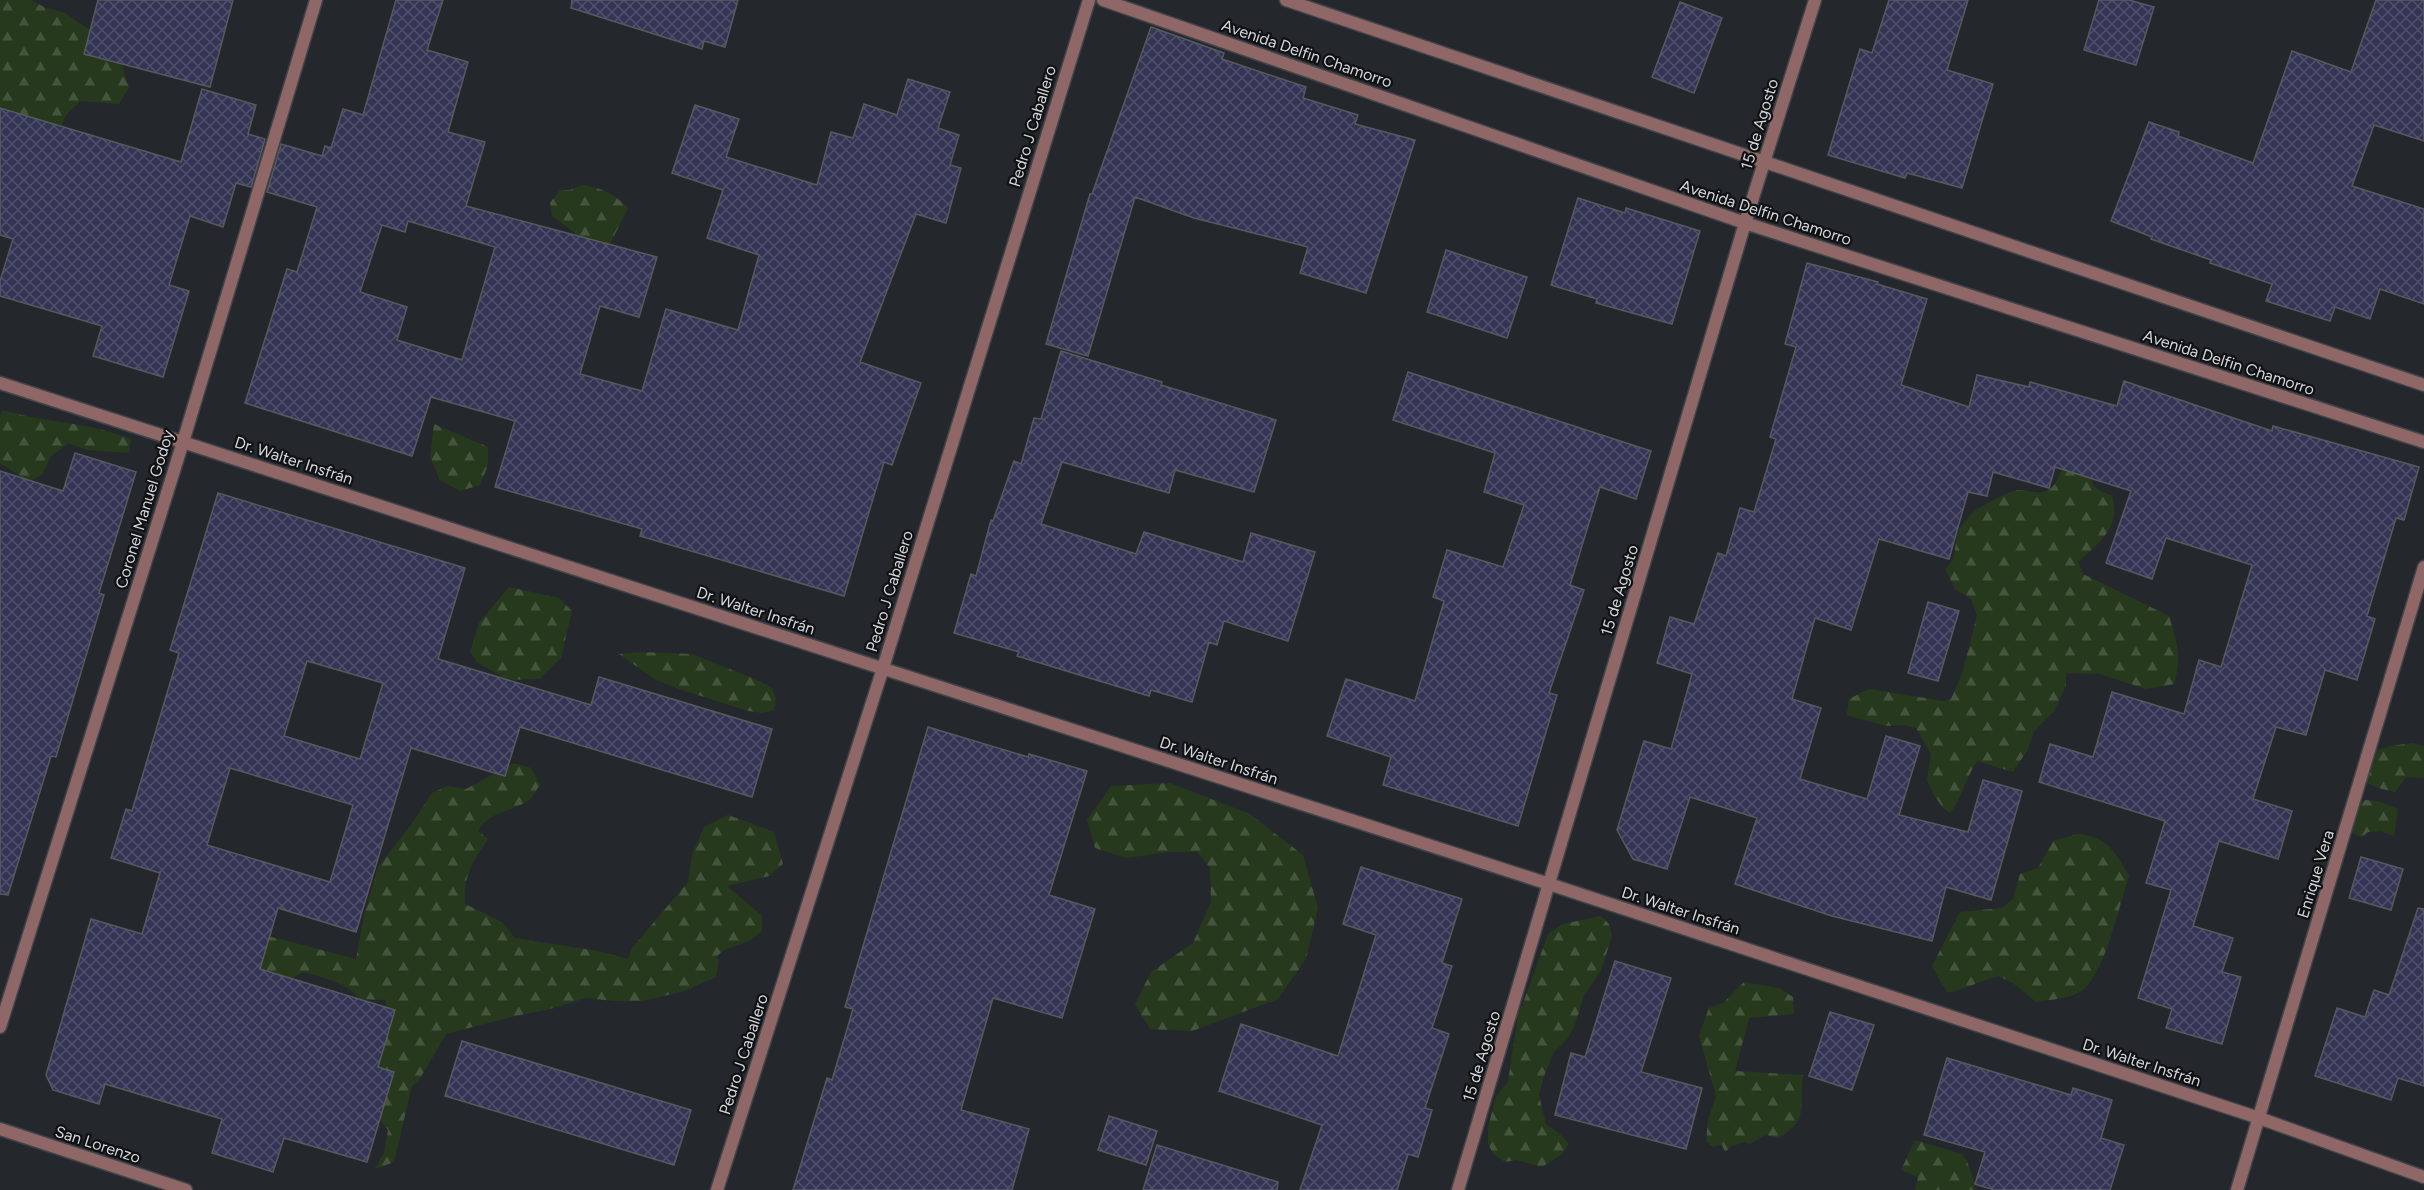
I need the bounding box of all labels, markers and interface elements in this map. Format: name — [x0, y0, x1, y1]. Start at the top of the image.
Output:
street label: Avenida Delfin Chamorro — [1219, 15, 1395, 92]
street label: Pedro J Caballero — [1005, 63, 1060, 189]
street label: 15 de Agosto — [1737, 76, 1782, 172]
street label: Avenida Delfin Chamorro — [1678, 176, 1854, 249]
street label: Avenida Delfin Chamorro — [2141, 326, 2317, 399]
street label: Coronel Manuel Godoy — [111, 427, 178, 591]
street label: Dr. Walter Insfrán — [232, 432, 355, 489]
street label: Pedro J Caballero — [862, 528, 917, 654]
street label: 15 de Agosto — [1597, 542, 1642, 638]
street label: Dr. Walter Insfrán — [694, 582, 817, 639]
street label: Dr. Walter Insfrán — [1157, 732, 1280, 789]
street label: Enrique Vera — [2293, 828, 2338, 921]
street label: Dr. Walter Insfrán — [1619, 882, 1742, 939]
street label: Pedro J Caballero — [715, 991, 772, 1117]
street label: 15 de Agosto — [1459, 1008, 1504, 1104]
street label: Dr. Walter Insfrán — [2080, 1034, 2203, 1091]
street label: San Lorenzo — [53, 1122, 143, 1167]

